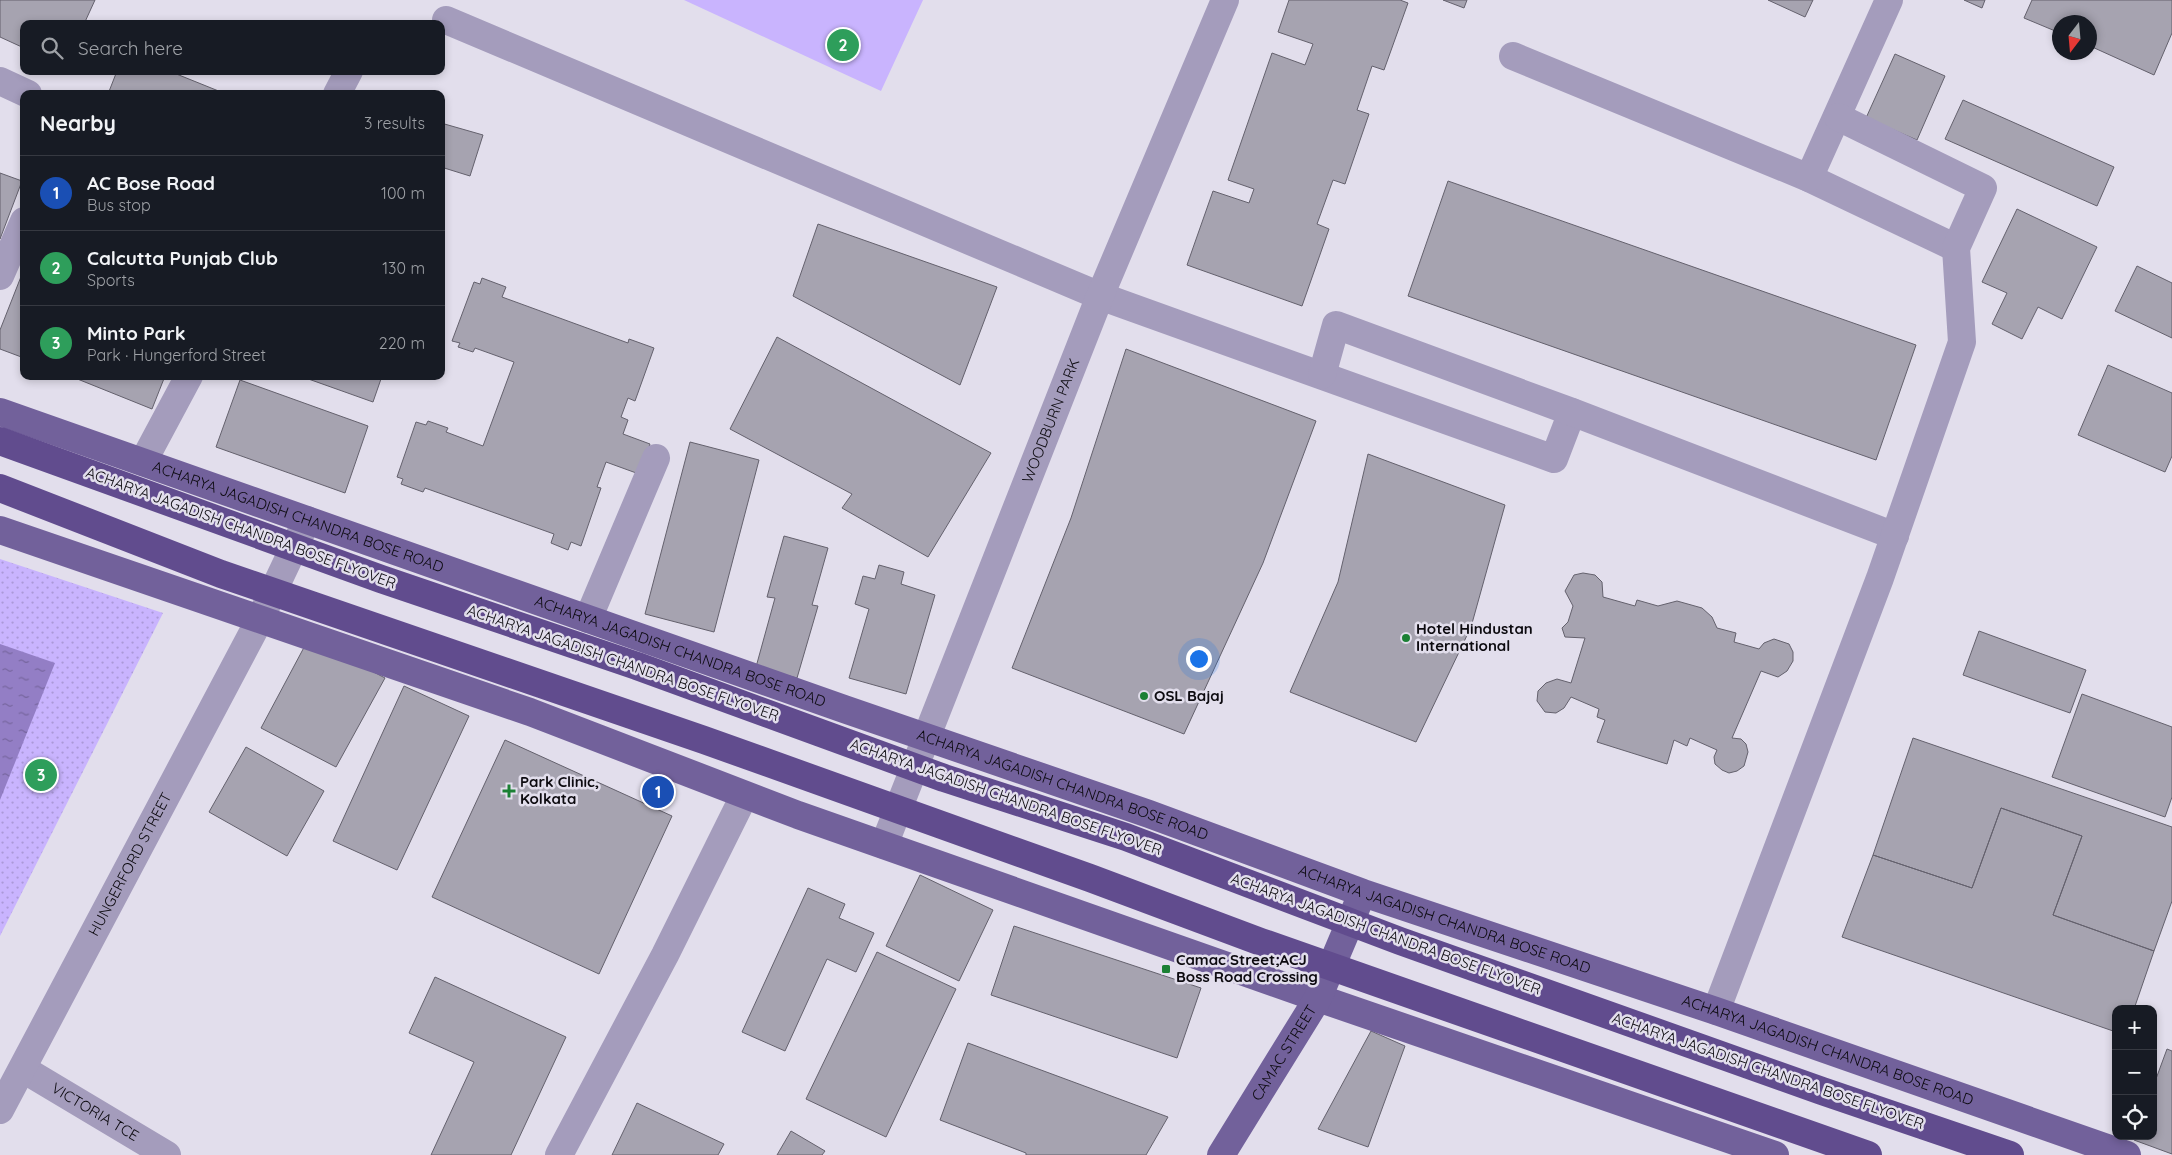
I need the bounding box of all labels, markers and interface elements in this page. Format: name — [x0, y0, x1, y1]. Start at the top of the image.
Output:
north arrow — [2052, 15, 2097, 60]
search box — [20, 20, 445, 75]
pin: 2 — [827, 26, 859, 64]
icon: search — [38, 34, 66, 62]
text: Search here — [78, 36, 183, 60]
text: Nearby — [40, 110, 116, 136]
text: 3 results — [364, 113, 425, 133]
text: AC Bose Road — [87, 171, 215, 195]
text: 1 — [53, 183, 59, 203]
text: 100 m — [381, 183, 425, 203]
text: Bus stop — [87, 195, 151, 215]
text: Calcutta Punjab Club — [87, 246, 278, 270]
text: 2 — [51, 258, 61, 278]
text: 130 m — [382, 258, 425, 278]
text: Sports — [87, 270, 135, 290]
text: Minto Park — [87, 321, 186, 345]
text: 3 — [52, 333, 60, 353]
text: 220 m — [379, 333, 425, 353]
text: Park · Hungerford Street — [87, 345, 266, 365]
street label: WOODBURN PARK — [1017, 356, 1084, 485]
street label: ACHARYA JAGADISH CHANDRA BOSE ROAD — [150, 456, 447, 576]
street label: ACHARYA JAGADISH CHANDRA BOSE FLYOVER — [83, 462, 399, 593]
street label: ACHARYA JAGADISH CHANDRA BOSE ROAD — [532, 591, 829, 711]
street label: ACHARYA JAGADISH CHANDRA BOSE FLYOVER — [465, 600, 782, 725]
place label: Hotel Hindustan International — [1416, 619, 1533, 655]
marker: Hotel Hindustan International — [1400, 632, 1412, 644]
your location — [1186, 646, 1212, 672]
place label: OSL Bajaj — [1154, 686, 1224, 705]
marker: OSL Bajaj — [1138, 690, 1150, 702]
street label: ACHARYA JAGADISH CHANDRA BOSE ROAD — [914, 725, 1211, 844]
street label: ACHARYA JAGADISH CHANDRA BOSE FLYOVER — [848, 734, 1165, 859]
pin: 3 — [25, 756, 57, 794]
place label: Park Clinic, Kolkata — [520, 772, 599, 808]
pin: 1 — [642, 773, 674, 811]
marker: Park Clinic, Kolkata — [502, 784, 516, 798]
street label: HUNGERFORD STREET — [84, 789, 175, 939]
street label: ACHARYA JAGADISH CHANDRA BOSE ROAD — [1296, 860, 1593, 977]
street label: ACHARYA JAGADISH CHANDRA BOSE FLYOVER — [1228, 868, 1544, 999]
place label: Camac Street;ACJ Boss Road Crossing — [1176, 950, 1318, 986]
marker: Camac Street;ACJ Boss Road Crossing — [1160, 963, 1172, 975]
street label: ACHARYA JAGADISH CHANDRA BOSE ROAD — [1680, 990, 1976, 1110]
street label: CAMAC STREET — [1247, 1001, 1320, 1104]
map controls — [2112, 1005, 2157, 1140]
button: + — [2112, 1005, 2157, 1050]
street label: ACHARYA JAGADISH CHANDRA BOSE FLYOVER — [1610, 1008, 1927, 1133]
button: − — [2112, 1050, 2157, 1095]
street label: VICTORIA TCE — [48, 1078, 143, 1145]
button: locate — [2112, 1095, 2157, 1140]

